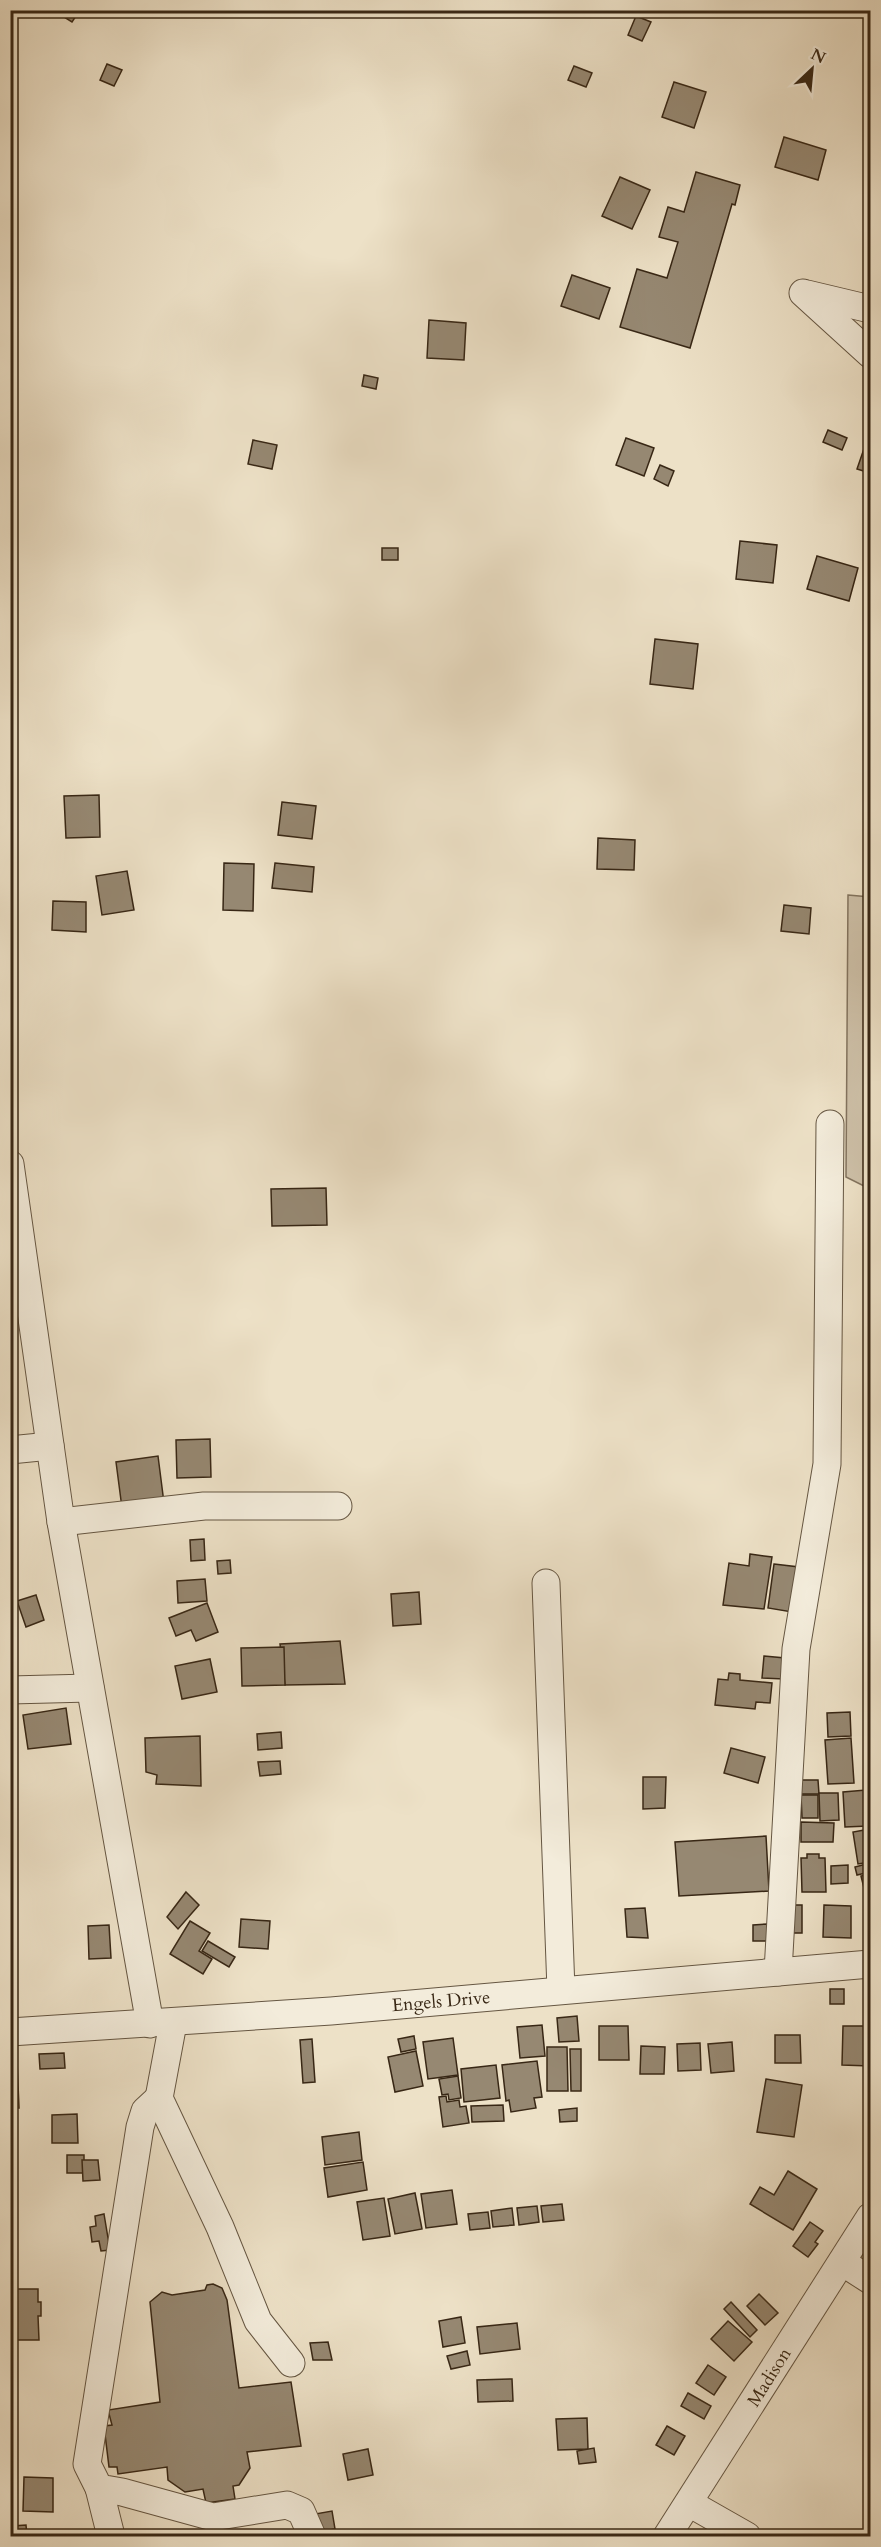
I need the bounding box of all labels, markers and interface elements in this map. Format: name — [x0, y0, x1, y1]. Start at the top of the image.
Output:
north arrow — [782, 39, 842, 99]
text: N — [807, 43, 829, 69]
street label: Engels Drive — [391, 1985, 491, 2018]
street label: Madison — [742, 2342, 798, 2412]

